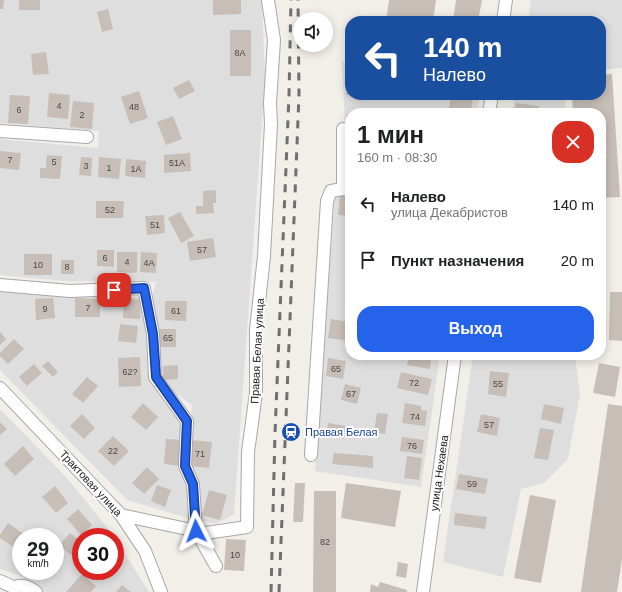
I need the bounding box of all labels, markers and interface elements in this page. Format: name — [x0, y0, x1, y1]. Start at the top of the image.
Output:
map controls — [293, 12, 333, 52]
button: sound — [293, 12, 333, 52]
icon: left — [357, 32, 409, 84]
text: 140 m — [423, 32, 502, 63]
house number: 8А — [234, 48, 246, 58]
text: Налево — [423, 65, 486, 85]
house number: 4 — [56, 101, 62, 111]
house number: 48 — [129, 102, 139, 112]
house number: 6 — [16, 105, 22, 115]
house number: 2 — [79, 110, 85, 120]
text: 1 мин — [357, 121, 424, 148]
button: close — [552, 121, 594, 163]
text: 160 m · 08:30 — [357, 150, 437, 165]
house number: 7 — [7, 155, 13, 165]
house number: 5 — [51, 157, 57, 167]
house number: 51А — [169, 158, 185, 168]
house number: 3 — [83, 161, 89, 171]
house number: 1 — [106, 163, 112, 173]
house number: 1А — [130, 164, 142, 174]
text: Налево — [391, 188, 446, 205]
icon: left — [357, 193, 379, 215]
text: 140 m — [552, 196, 594, 213]
house number: 52 — [105, 205, 115, 215]
text: улица Декабристов — [391, 205, 508, 220]
house number: 51 — [150, 220, 160, 230]
house number: 57 — [197, 245, 207, 255]
icon: arrive — [357, 249, 379, 271]
text: Пункт назначения — [391, 252, 524, 269]
text: 20 m — [561, 252, 594, 269]
house number: 6 — [102, 253, 108, 263]
house number: 4 — [124, 257, 130, 267]
house number: 4А — [143, 258, 155, 268]
house number: 10 — [33, 260, 43, 270]
house number: 8 — [64, 262, 70, 272]
pin — [97, 273, 131, 307]
icon: arrive — [103, 279, 125, 301]
street label: Правая Белая улица — [248, 297, 266, 404]
house number: 7 — [85, 303, 91, 313]
house number: 9 — [42, 304, 48, 314]
house number: 61 — [171, 306, 181, 316]
button: Выход — [357, 306, 594, 352]
house number: 65 — [163, 333, 173, 343]
house number: 65 — [331, 364, 341, 374]
house number: 62? — [122, 367, 138, 377]
house number: 72 — [409, 378, 419, 388]
house number: 55 — [493, 379, 503, 389]
house number: 67 — [346, 389, 356, 399]
house number: 74 — [410, 412, 420, 422]
house number: 57 — [484, 420, 494, 430]
station icon: Правая Белая — [280, 421, 302, 443]
place label: Правая Белая — [305, 426, 377, 438]
street label: улица Нехаева — [428, 433, 450, 512]
house number: 76 — [407, 441, 417, 451]
house number: 22 — [108, 446, 118, 456]
street label: Трактовая улица — [57, 448, 125, 519]
house number: 71 — [195, 449, 205, 459]
house number: 59 — [467, 479, 477, 489]
position arrow — [175, 510, 217, 552]
speed limit sign: 30 — [72, 528, 124, 580]
house number: 82 — [320, 537, 330, 547]
text: 29 — [27, 538, 49, 560]
house number: 10 — [230, 550, 240, 560]
text: km/h — [27, 558, 49, 569]

